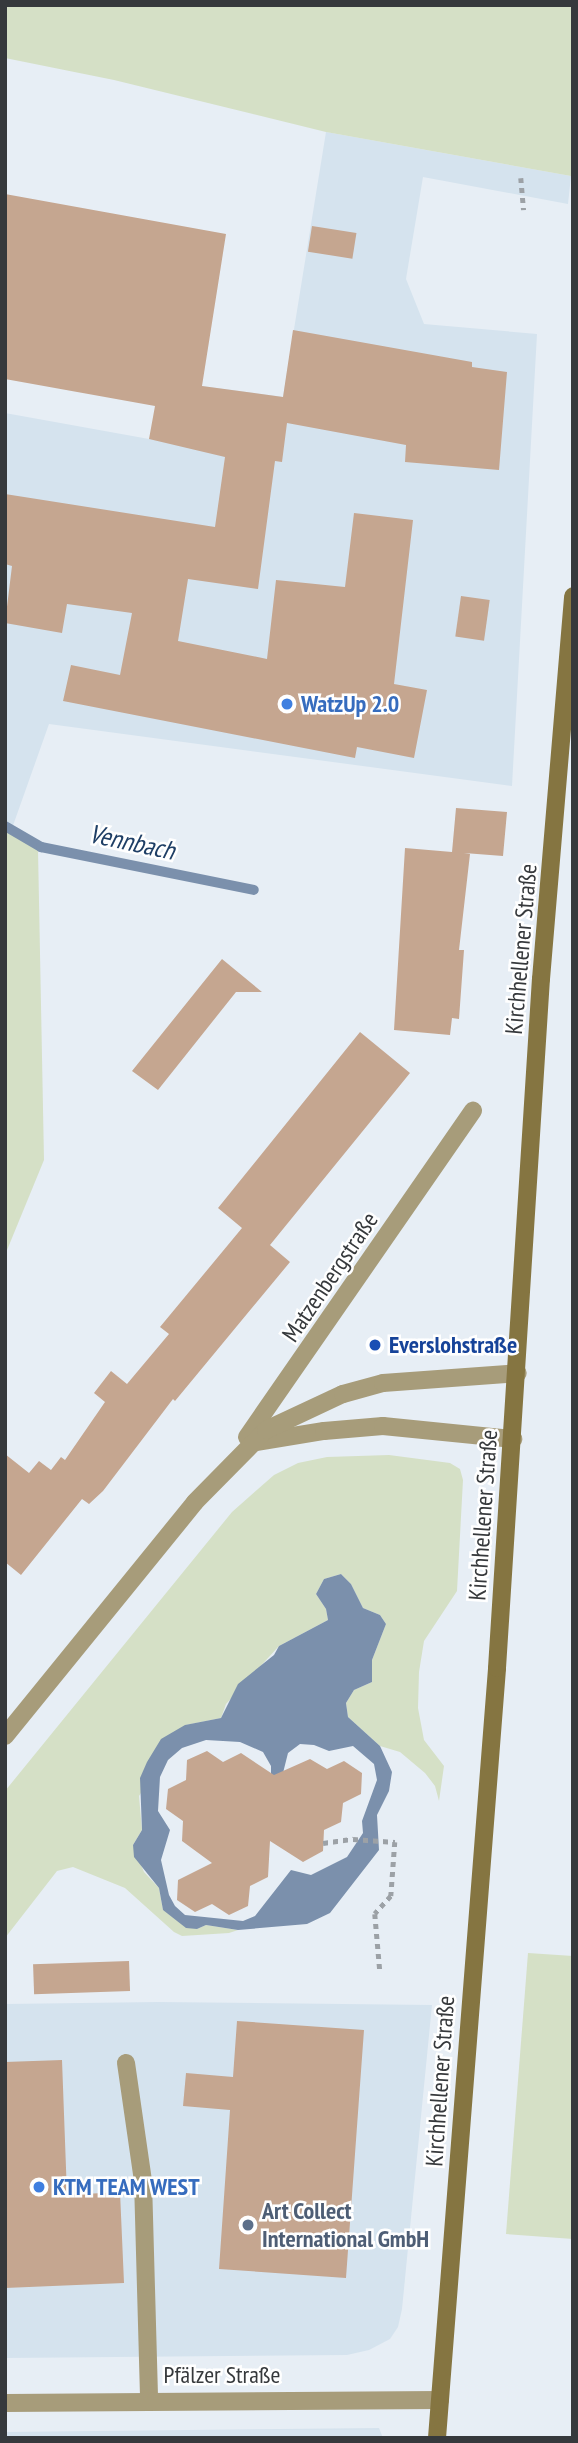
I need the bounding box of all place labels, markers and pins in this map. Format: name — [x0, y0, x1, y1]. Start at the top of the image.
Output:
place label: WatzUp 2.0 — [301, 690, 399, 718]
marker: WatzUp 2.0 — [279, 696, 295, 712]
place label: Everslohstraße — [389, 1331, 517, 1359]
marker: Everslohstraße — [367, 1337, 383, 1353]
place label: KTM TEAM WEST — [53, 2173, 201, 2201]
marker: KTM TEAM WEST — [31, 2179, 47, 2195]
place label: Art Collect International GmbH — [262, 2197, 429, 2253]
marker: Art Collect International GmbH — [240, 2217, 256, 2233]

